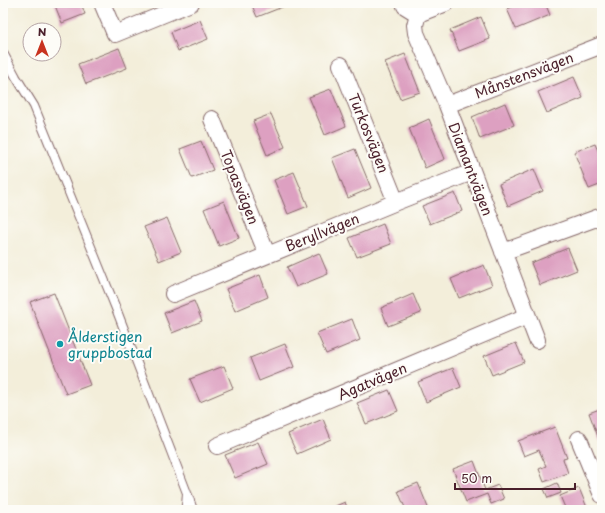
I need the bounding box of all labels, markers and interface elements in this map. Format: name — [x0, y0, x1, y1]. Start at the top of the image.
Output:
north arrow — [22, 22, 62, 62]
text: N — [38, 23, 47, 40]
street label: Månstensvägen — [472, 47, 576, 103]
street label: Turkosvägen — [343, 90, 395, 176]
street label: Diamantvägen — [444, 119, 498, 219]
street label: Topasvägen — [216, 147, 264, 227]
street label: Beryllvägen — [282, 208, 362, 256]
place label: Ålderstigen gruppbostad — [68, 326, 152, 363]
marker: Ålderstigen gruppbostad — [55, 339, 65, 349]
street label: Agatvägen — [334, 357, 410, 405]
scale bar — [455, 465, 575, 491]
text: 50 m — [461, 469, 492, 487]

